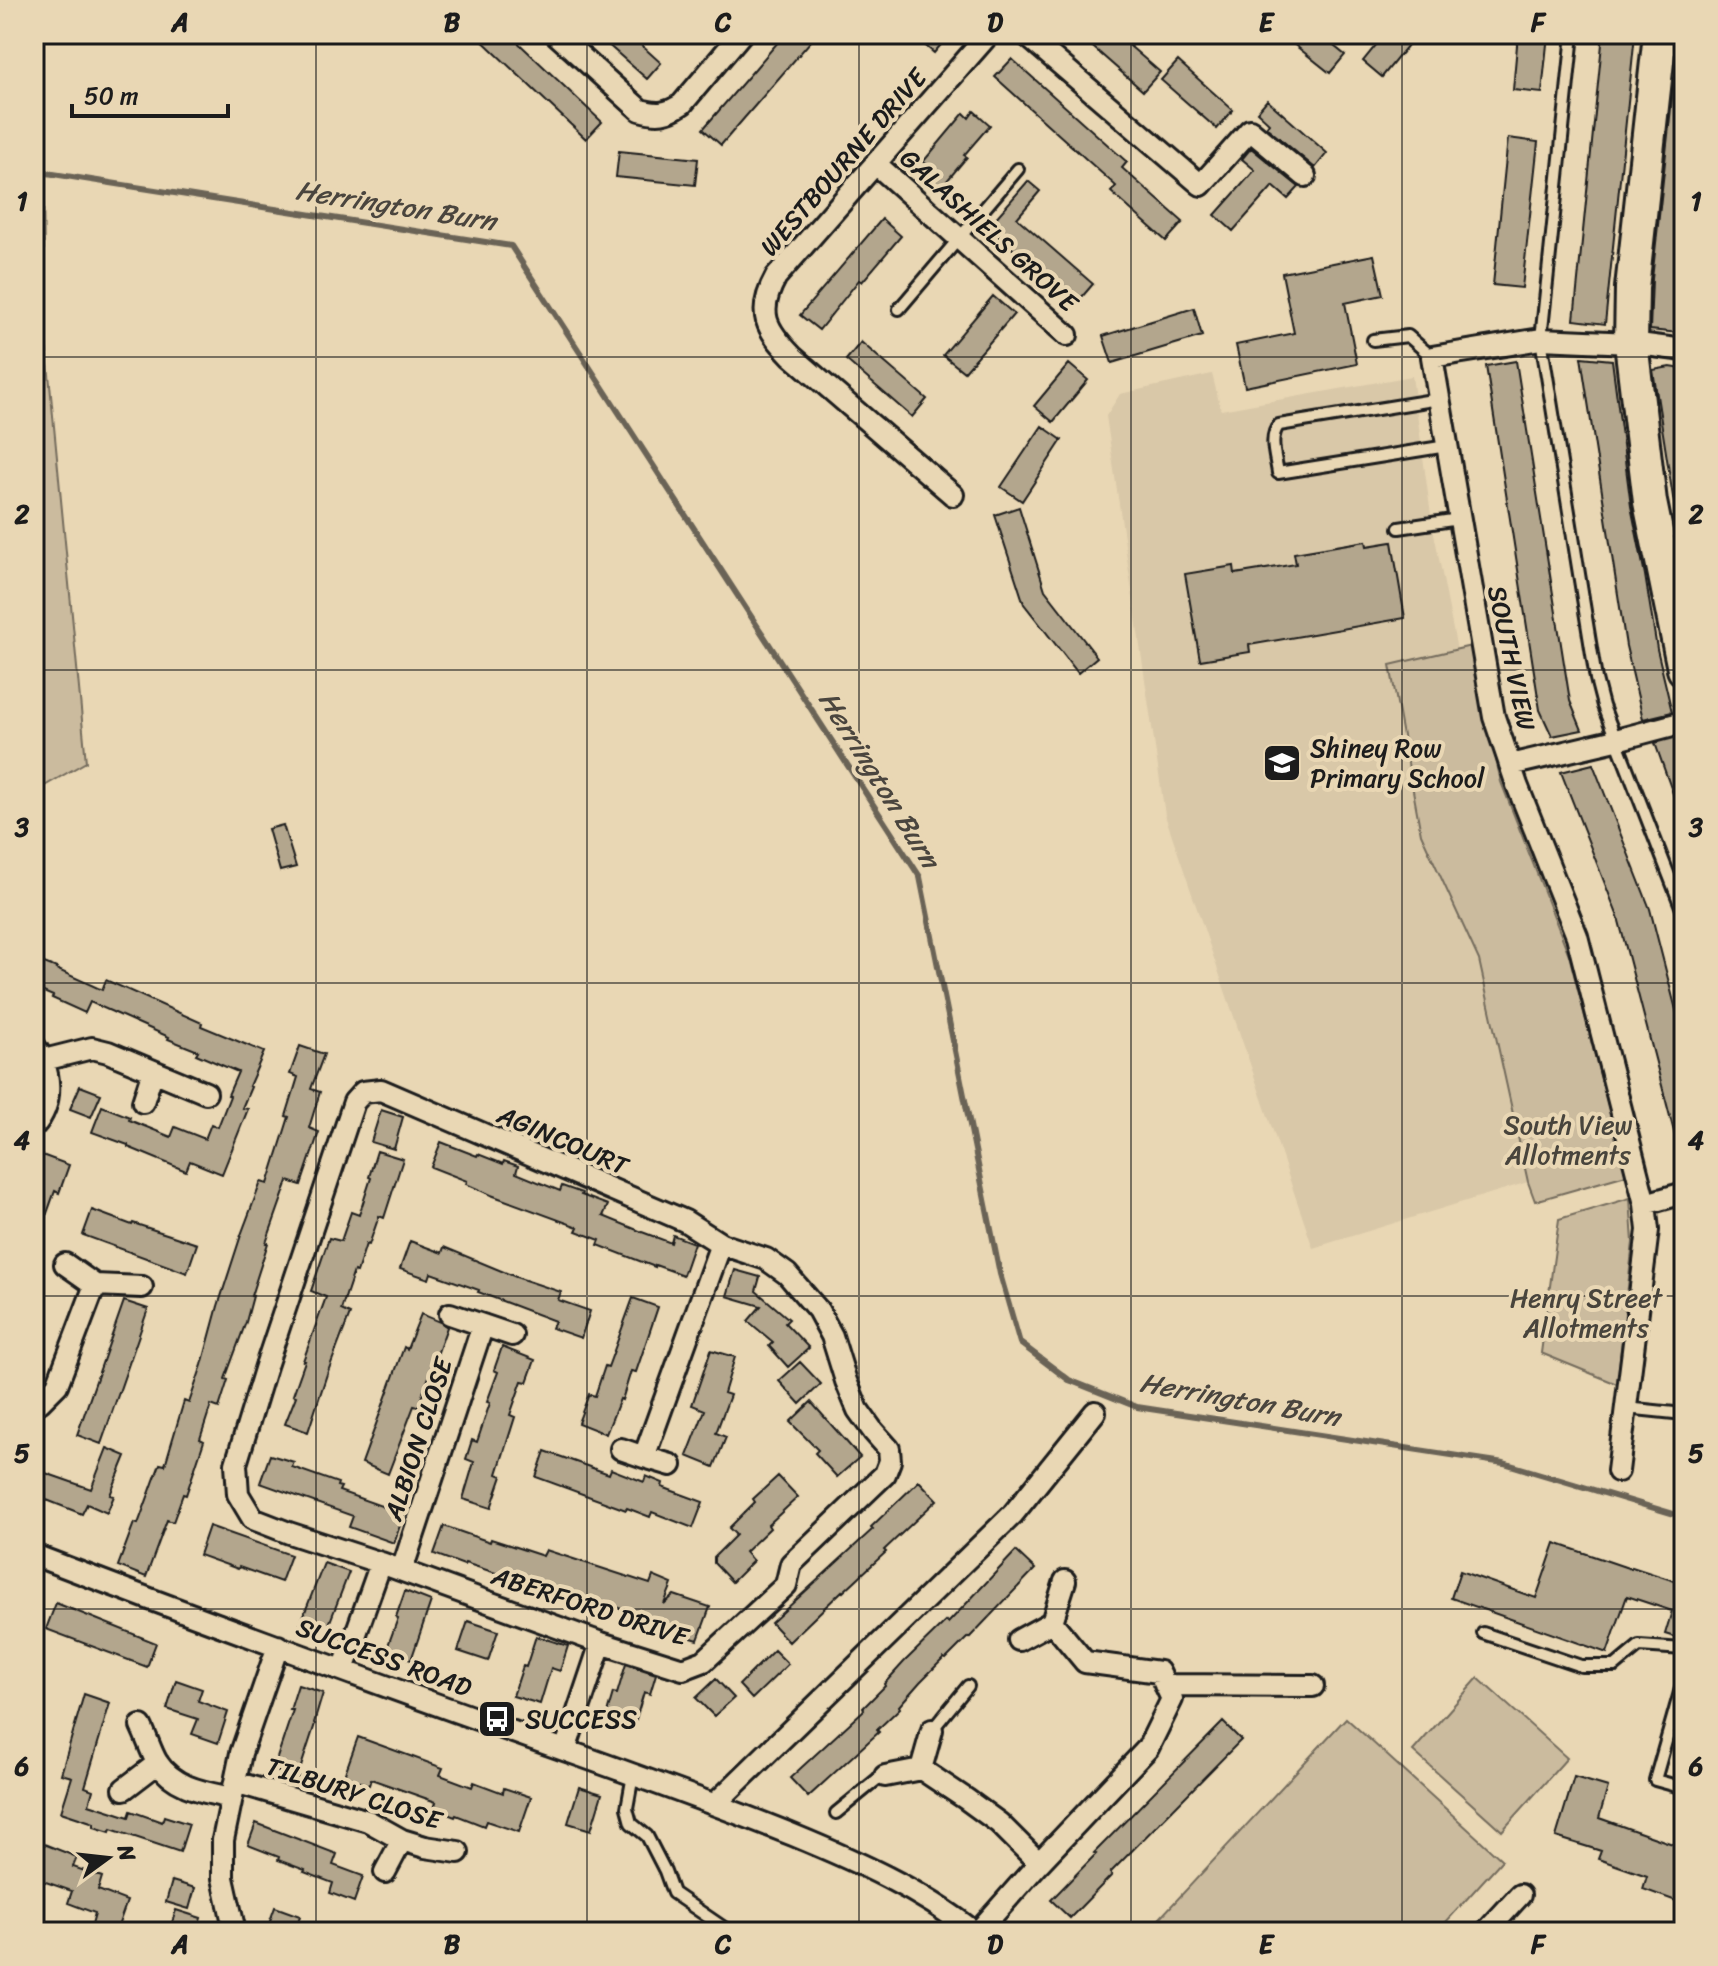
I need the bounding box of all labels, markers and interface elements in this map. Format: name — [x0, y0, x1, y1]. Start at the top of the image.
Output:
text: A — [170, 0, 189, 45]
text: B — [444, 0, 461, 45]
text: C — [714, 0, 732, 45]
text: D — [987, 0, 1003, 45]
text: E — [1259, 0, 1276, 45]
text: F — [1530, 0, 1547, 45]
street label: WESTBOURNE DRIVE — [748, 56, 939, 267]
scale bar — [72, 68, 228, 118]
text: 50 m — [84, 75, 139, 117]
street label: GALASHIELS GROVE — [889, 137, 1090, 325]
water label: Herrington Burn — [292, 165, 502, 246]
text: 1 — [16, 178, 28, 224]
text: 1 — [1690, 178, 1702, 224]
text: 2 — [13, 491, 30, 537]
text: 2 — [1687, 491, 1704, 537]
street label: SOUTH VIEW — [1474, 581, 1550, 735]
water label: Herrington Burn — [805, 681, 955, 880]
place label: Shiney Row Primary School — [1310, 725, 1485, 801]
school or university icon: Shiney Row Primary School — [1261, 742, 1303, 784]
text: 3 — [14, 804, 30, 850]
text: 3 — [1688, 804, 1704, 850]
street label: AGINCOURT — [489, 1091, 638, 1189]
park label: South View Allotments — [1503, 1102, 1633, 1178]
text: 4 — [14, 1117, 30, 1163]
text: 4 — [1688, 1117, 1704, 1163]
park label: Henry Street Allotments — [1510, 1275, 1664, 1351]
street label: ALBION CLOSE — [370, 1350, 466, 1527]
water label: Herrington Burn — [1136, 1358, 1347, 1442]
text: 5 — [14, 1430, 30, 1476]
text: 5 — [1688, 1430, 1704, 1476]
street label: ABERFORD DRIVE — [485, 1552, 696, 1660]
street label: SUCCESS ROAD — [290, 1604, 479, 1710]
place label: SUCCESS — [525, 1696, 637, 1742]
bus stop icon: SUCCESS — [476, 1698, 518, 1740]
text: 6 — [14, 1743, 30, 1789]
street label: TILBURY CLOSE — [260, 1743, 449, 1844]
text: 6 — [1688, 1743, 1704, 1789]
north arrow — [68, 1818, 148, 1898]
text: N — [106, 1840, 148, 1866]
text: A — [170, 1921, 189, 1966]
text: B — [444, 1921, 461, 1966]
text: C — [714, 1921, 732, 1966]
text: D — [987, 1921, 1003, 1966]
text: E — [1259, 1921, 1276, 1966]
text: F — [1530, 1921, 1547, 1966]

